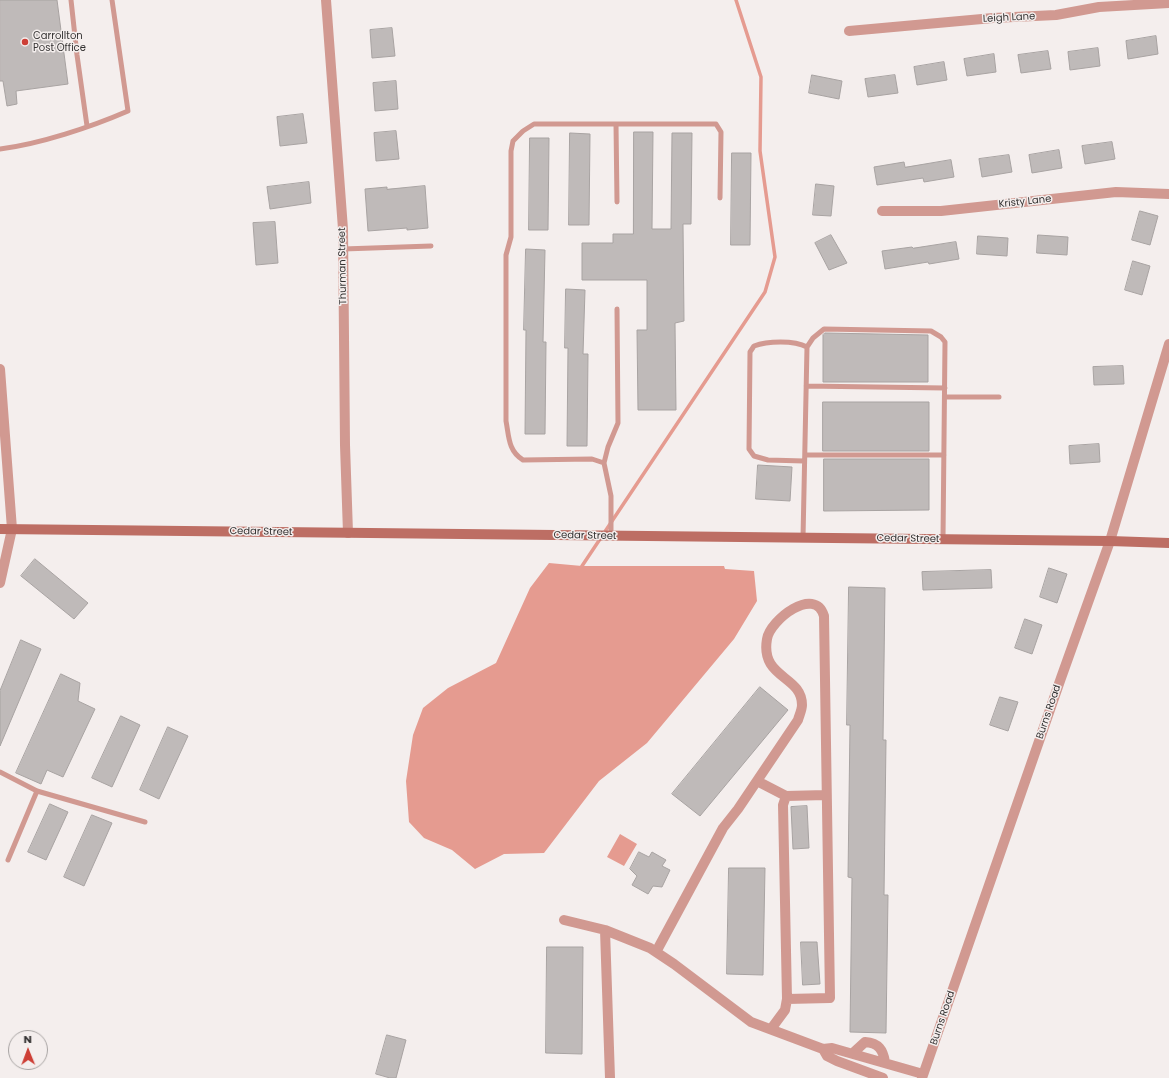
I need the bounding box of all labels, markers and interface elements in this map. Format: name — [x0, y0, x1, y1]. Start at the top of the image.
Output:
street label: Leigh Lane — [982, 11, 1036, 25]
place label: Carrollton Post Office — [33, 30, 86, 54]
marker: Carrollton Post Office — [20, 37, 30, 47]
street label: Kristy Lane — [998, 193, 1052, 211]
street label: Thurman Street — [336, 227, 350, 305]
street label: Cedar Street — [229, 525, 293, 539]
street label: Cedar Street — [553, 529, 617, 543]
street label: Cedar Street — [876, 532, 940, 546]
street label: Burns Road — [1034, 683, 1064, 741]
street label: Burns Road — [928, 989, 958, 1047]
north arrow — [8, 1030, 48, 1070]
text: N — [24, 1031, 32, 1047]

